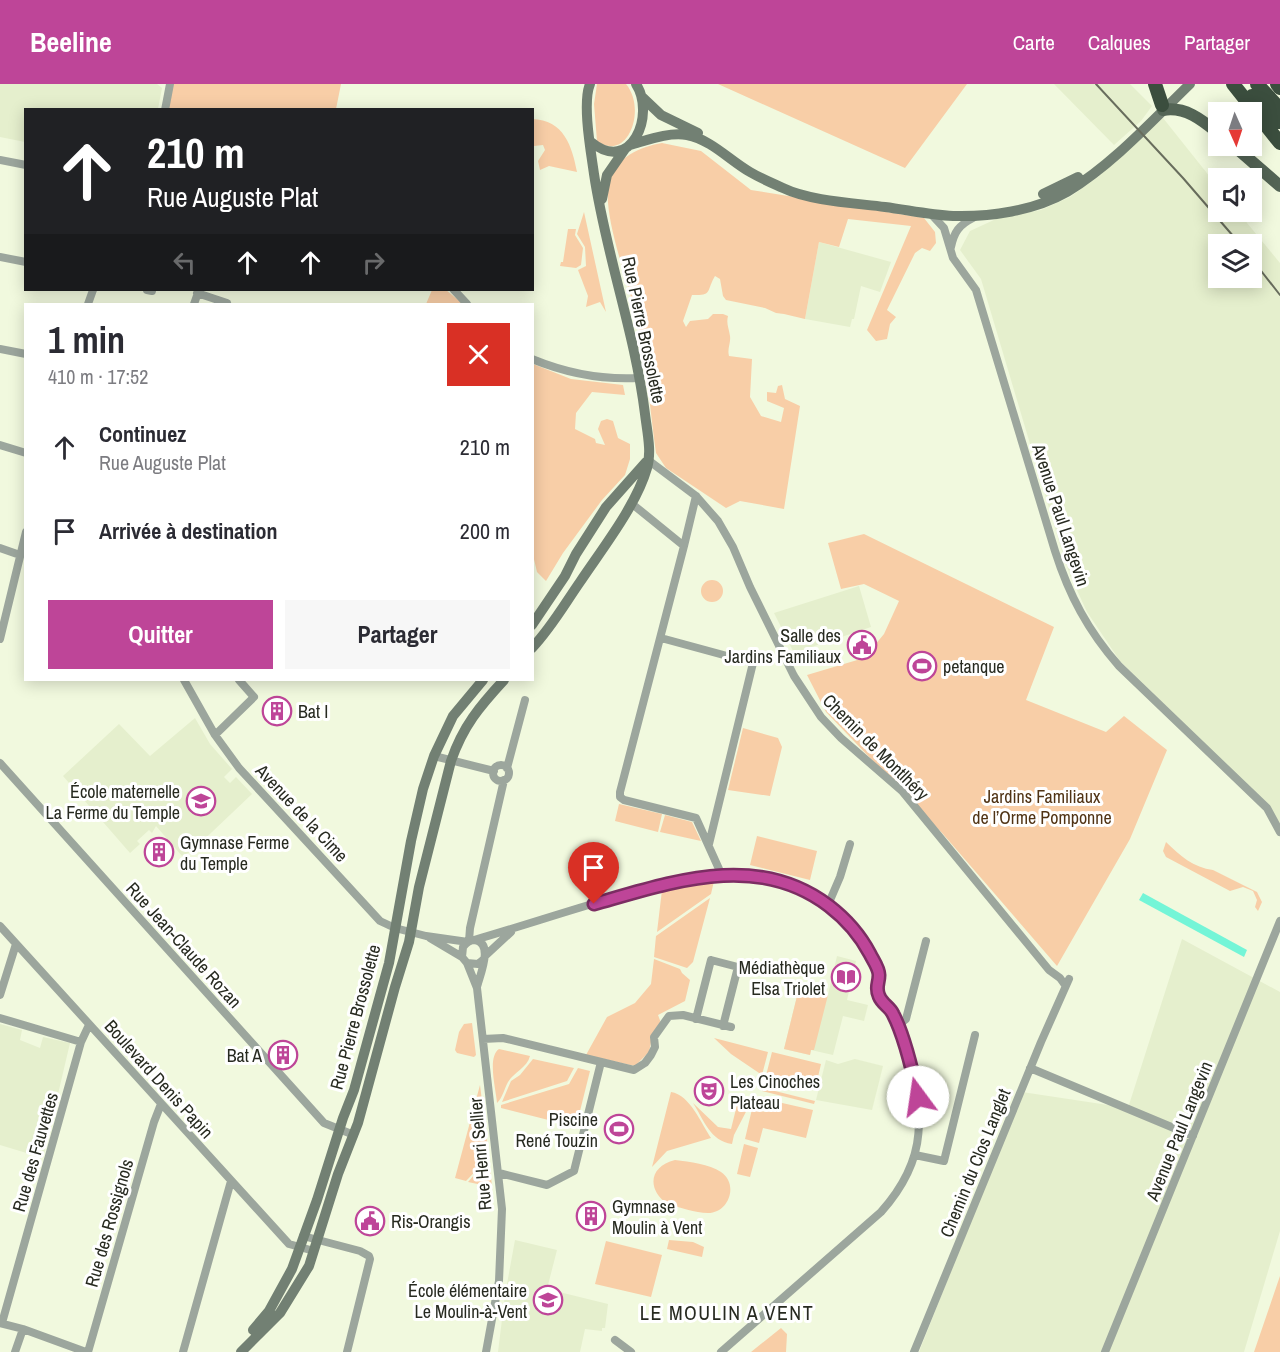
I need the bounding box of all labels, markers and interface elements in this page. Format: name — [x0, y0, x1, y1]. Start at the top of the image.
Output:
text: Beeline — [30, 23, 112, 61]
text: Carte — [1013, 28, 1055, 57]
text: Calques — [1088, 28, 1151, 57]
text: Partager — [1184, 28, 1250, 57]
north arrow — [1208, 102, 1262, 156]
map controls — [1208, 102, 1262, 288]
text: 210 m — [147, 125, 245, 181]
icon: ahead — [48, 132, 126, 210]
button: sound — [1208, 168, 1262, 222]
text: Rue Auguste Plat — [147, 179, 318, 215]
button: layers — [1208, 234, 1262, 288]
icon: left — [168, 246, 201, 279]
icon: ahead — [231, 246, 264, 279]
icon: ahead — [294, 246, 327, 279]
icon: right — [357, 246, 390, 279]
street label: Rue Pierre Brossolette — [616, 254, 672, 406]
text: 1 min — [48, 316, 125, 364]
button: close — [447, 323, 510, 386]
text: 410 m · 17:52 — [48, 363, 148, 390]
text: Continuez — [99, 419, 186, 449]
icon: ahead — [48, 431, 81, 464]
text: 210 m — [460, 432, 510, 462]
street label: Avenue Paul Langevin — [1026, 440, 1096, 589]
text: Rue Auguste Plat — [99, 449, 226, 476]
icon: arrive — [48, 515, 81, 548]
text: Arrivée à destination — [99, 516, 277, 546]
text: 200 m — [460, 516, 510, 546]
button: Quitter — [48, 600, 273, 669]
button: Partager — [285, 600, 510, 669]
place label: Salle des Jardins Familiaux — [724, 623, 842, 669]
public building icon: Salle des Jardins Familiaux — [846, 629, 878, 661]
sports icon: petanque — [906, 650, 938, 682]
place label: petanque — [943, 654, 1005, 679]
street label: Chemin de Montlhéry — [817, 688, 935, 806]
building icon: Bat I — [261, 695, 293, 727]
place label: Bat I — [298, 699, 328, 724]
street label: Avenue de la Cime — [249, 758, 354, 867]
place label: École maternelle La Ferme du Temple — [46, 779, 180, 825]
park label: Jardins Familiaux de l’Orme Pomponne — [972, 784, 1112, 830]
school or university icon: École maternelle La Ferme du Temple — [185, 785, 217, 817]
place label: Gymnase Ferme du Temple — [180, 830, 289, 876]
building icon: Gymnase Ferme du Temple — [143, 836, 175, 868]
pin — [568, 842, 619, 904]
icon: arrive — [577, 851, 610, 884]
street label: Rue Jean-Claude Rozan — [121, 877, 247, 1013]
street label: Rue Pierre Brossolette — [324, 942, 386, 1092]
place label: Médiathèque Elsa Triolet — [739, 955, 825, 1001]
library icon: Médiathèque Elsa Triolet — [830, 961, 862, 993]
street label: Boulevard Denis Papin — [99, 1014, 219, 1144]
building icon: Bat A — [267, 1039, 299, 1071]
place label: Bat A — [227, 1043, 262, 1068]
street label: Avenue Paul Langevin — [1139, 1058, 1218, 1205]
position arrow — [886, 1065, 950, 1129]
place label: Les Cinoches Plateau — [730, 1069, 820, 1115]
theatre icon: Les Cinoches Plateau — [693, 1075, 725, 1107]
street label: Chemin du Clos Langlet — [934, 1085, 1016, 1241]
street label: Rue des Fauvettes — [6, 1089, 64, 1215]
street label: Rue Henri Sellier — [463, 1096, 497, 1211]
place label: Piscine René Touzin — [515, 1107, 598, 1153]
sports icon: Piscine René Touzin — [603, 1113, 635, 1145]
street label: Rue des Rossignols — [79, 1156, 139, 1290]
place label: Gymnase Moulin à Vent — [612, 1194, 702, 1240]
building icon: Gymnase Moulin à Vent — [575, 1200, 607, 1232]
public building icon: Ris-Orangis — [354, 1205, 386, 1237]
place label: Ris-Orangis — [391, 1209, 471, 1234]
place label: École élémentaire Le Moulin-à-Vent — [408, 1278, 527, 1324]
school or university icon: École élémentaire Le Moulin-à-Vent — [532, 1284, 564, 1316]
district label: LE MOULIN A VENT — [640, 1299, 814, 1326]

